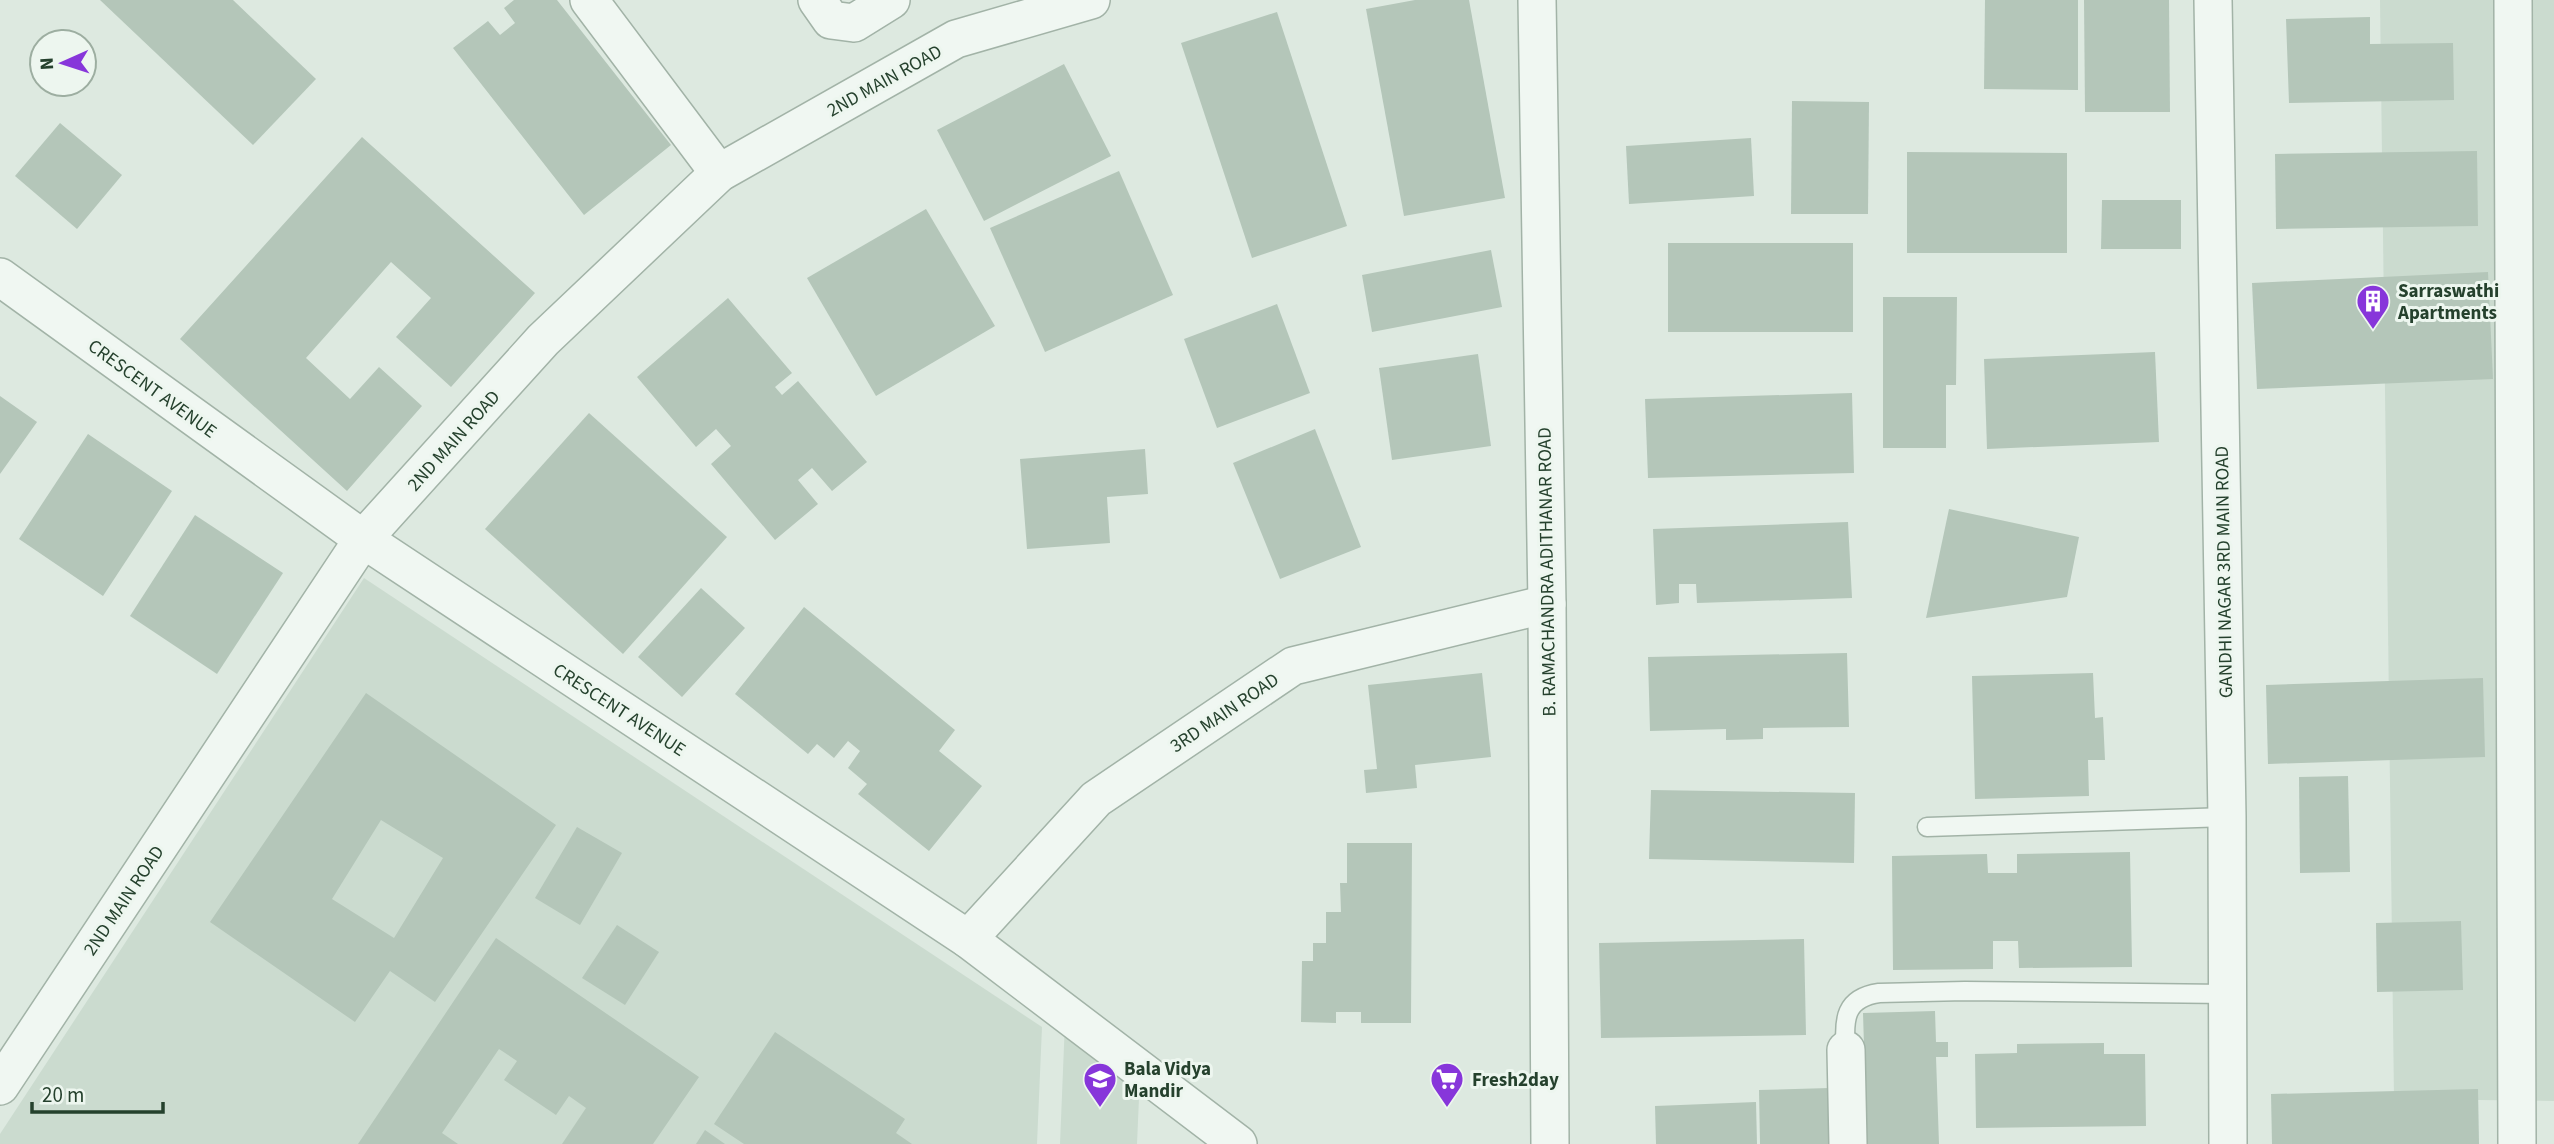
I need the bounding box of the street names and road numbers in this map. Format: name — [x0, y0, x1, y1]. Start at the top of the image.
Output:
street label: 2ND MAIN ROAD — [822, 39, 947, 124]
street label: CRESCENT AVENUE — [82, 333, 222, 445]
street label: 2ND MAIN ROAD — [401, 385, 507, 497]
street label: B. RAMACHANDRA ADITHANAR ROAD — [1531, 427, 1564, 717]
street label: GANDHI NAGAR 3RD MAIN ROAD — [2209, 446, 2240, 698]
street label: CRESCENT AVENUE — [548, 657, 691, 763]
street label: 3RD MAIN ROAD — [1165, 667, 1285, 760]
street label: 2ND MAIN ROAD — [77, 840, 171, 961]

